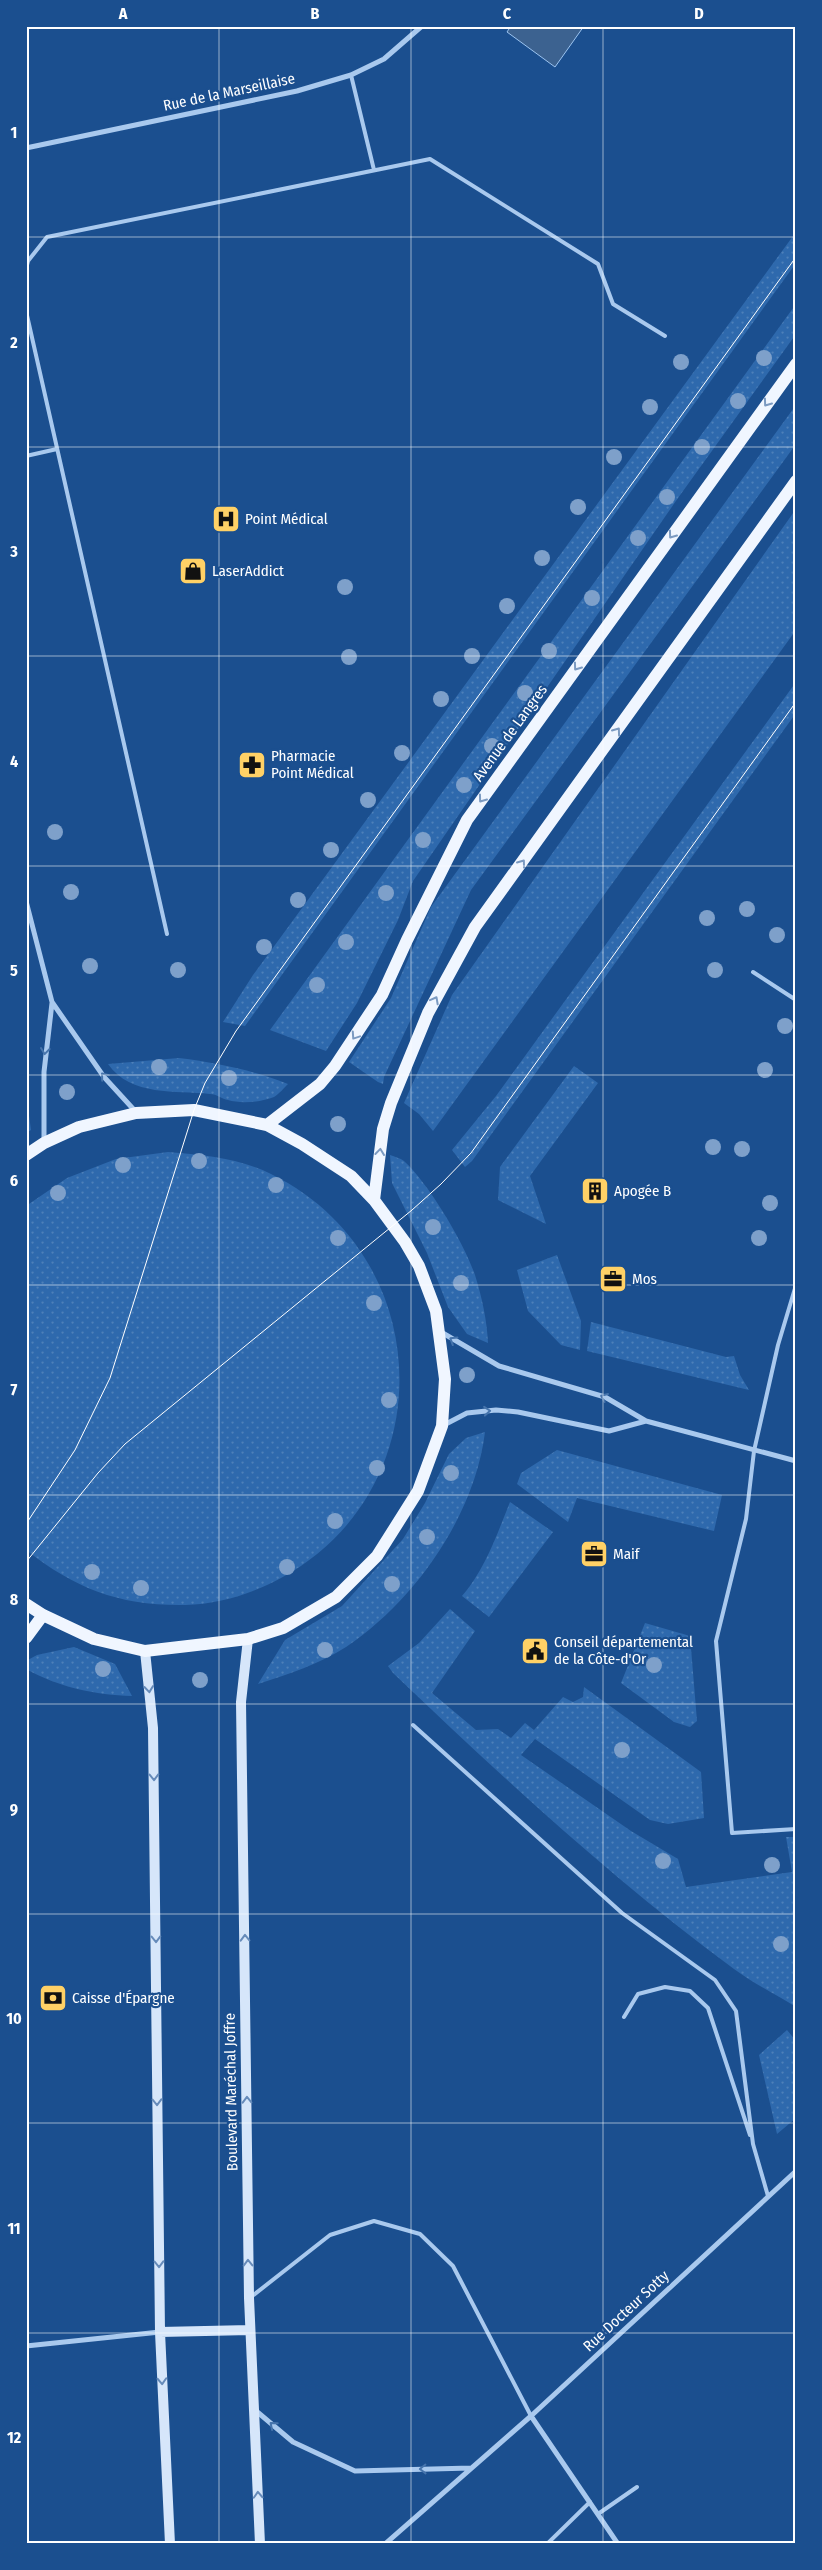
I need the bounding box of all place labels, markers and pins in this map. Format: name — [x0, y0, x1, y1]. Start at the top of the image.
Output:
hospital icon: Point Médical — [211, 504, 241, 534]
place label: Point Médical — [245, 510, 328, 528]
shop icon: LaserAddict — [178, 556, 208, 586]
place label: LaserAddict — [212, 562, 284, 580]
place label: Pharmacie Point Médical — [271, 747, 354, 782]
pharmacy icon: Pharmacie Point Médical — [237, 750, 267, 780]
building icon: Apogée B — [580, 1176, 610, 1206]
place label: Apogée B — [614, 1182, 671, 1200]
office icon: Mos — [598, 1264, 628, 1294]
place label: Mos — [632, 1270, 657, 1288]
office icon: Maif — [579, 1539, 609, 1569]
place label: Maif — [613, 1545, 641, 1563]
place label: Conseil départemental de la Côte-d'Or — [554, 1633, 693, 1668]
public building icon: Conseil départemental de la Côte-d'Or — [520, 1636, 550, 1666]
bank icon: Caisse d'Épargne — [38, 1983, 68, 2013]
place label: Caisse d'Épargne — [72, 1989, 175, 2007]

